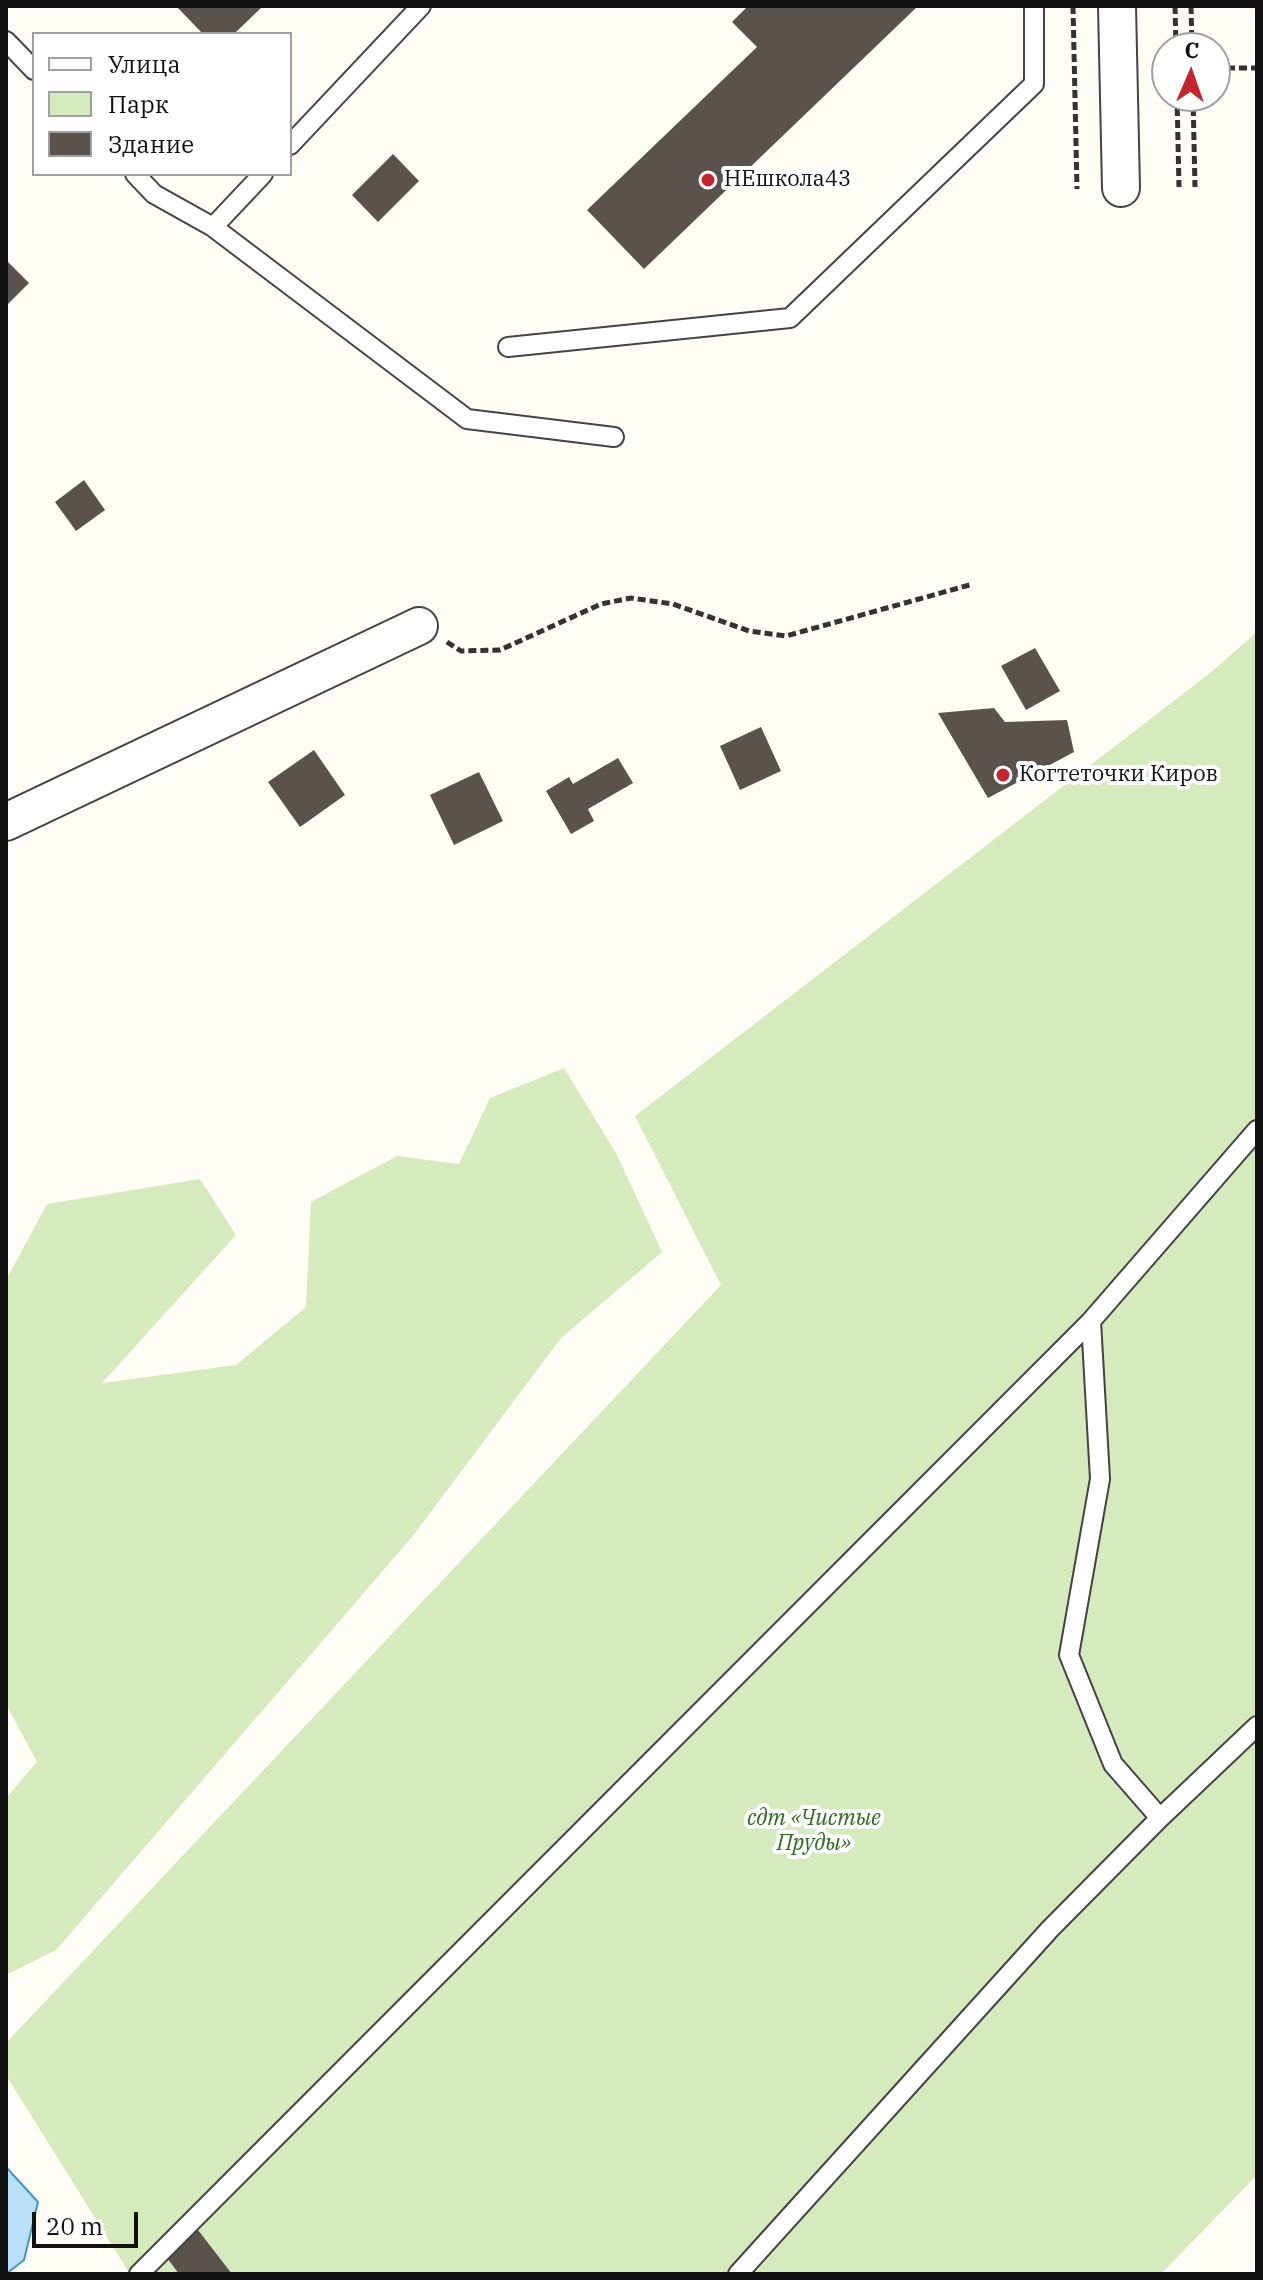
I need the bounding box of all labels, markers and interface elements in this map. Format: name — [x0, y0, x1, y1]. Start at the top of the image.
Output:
legend — [32, 32, 292, 176]
north arrow — [1151, 32, 1231, 112]
text: С — [1184, 35, 1200, 64]
text: Улица — [108, 48, 181, 80]
text: Парк — [108, 88, 169, 120]
text: Здание — [108, 128, 194, 160]
place label: НЕшкола43 — [724, 167, 851, 193]
marker: НЕшкола43 — [699, 171, 717, 189]
place label: Когтеточки Киров — [1019, 762, 1218, 788]
marker: Когтеточки Киров — [994, 766, 1012, 784]
park label: сдт «Чистые Пруды» — [747, 1806, 881, 1858]
scale bar — [36, 2196, 142, 2246]
text: 20 m — [46, 2210, 103, 2242]

